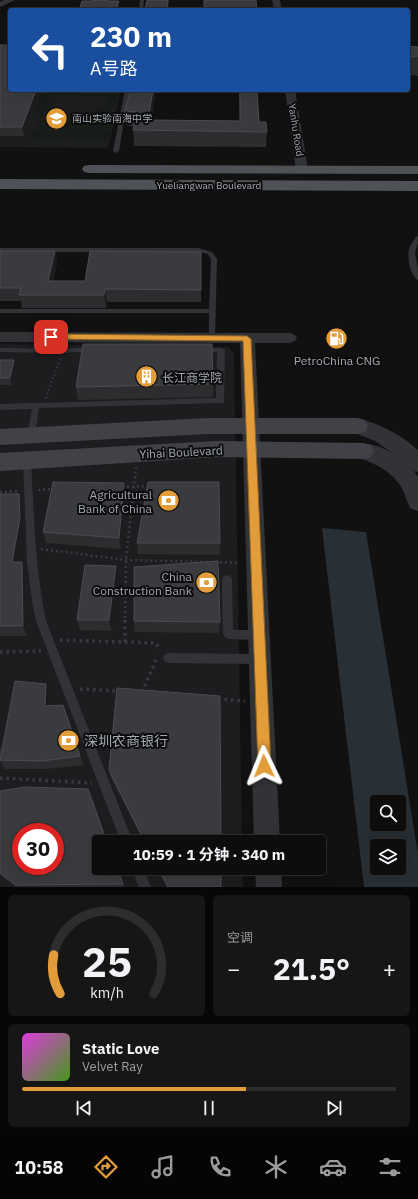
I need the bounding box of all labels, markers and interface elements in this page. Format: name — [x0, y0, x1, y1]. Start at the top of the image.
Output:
text: 230 m — [90, 18, 172, 55]
icon: left — [24, 24, 76, 76]
text: A号路 — [90, 57, 138, 80]
street label: Yanhu Road — [285, 103, 307, 157]
school or university icon: 南山实验南海中学 — [44, 105, 70, 131]
place label: 南山实验南海中学 — [72, 112, 152, 125]
street label: Yueliangwan Boulevard — [157, 179, 261, 192]
pin — [34, 320, 68, 354]
icon: arrive — [40, 326, 62, 348]
fuel station icon: PetroChina CNG — [324, 326, 350, 352]
place label: PetroChina CNG — [294, 353, 380, 368]
building icon: 长江商学院 — [134, 364, 160, 390]
place label: 长江商学院 — [162, 370, 222, 385]
street label: Yihai Boulevard — [139, 442, 223, 462]
place label: Agricultural Bank of China — [78, 487, 153, 516]
bank icon: Agricultural Bank of China — [155, 488, 181, 514]
place label: China Construction Bank — [93, 569, 193, 598]
bank icon: China Construction Bank — [194, 570, 220, 596]
bank icon: 深圳农商银行 — [56, 728, 82, 754]
place label: 深圳农商银行 — [84, 732, 168, 750]
position arrow — [243, 745, 285, 787]
map controls — [370, 795, 406, 875]
button: search — [370, 795, 406, 831]
speed limit sign: 30 — [12, 823, 64, 875]
button: layers — [370, 839, 406, 875]
text: 10:59 · 1 分钟 · 340 m — [133, 845, 285, 864]
text: 空调 — [227, 929, 253, 946]
text: 25 — [82, 933, 131, 987]
text: 21.5° — [273, 949, 350, 988]
text: − — [227, 954, 240, 983]
text: + — [383, 954, 396, 983]
text: km/h — [90, 982, 123, 1001]
text: Static Love — [82, 1039, 159, 1058]
text: Velvet Ray — [82, 1058, 143, 1075]
icon: previous — [73, 1097, 95, 1119]
icon: pause — [198, 1097, 220, 1119]
icon: next — [323, 1097, 345, 1119]
icon: directions — [92, 1153, 120, 1181]
icon: music — [149, 1153, 177, 1181]
icon: phone — [206, 1153, 234, 1181]
icon: climate — [262, 1153, 290, 1181]
icon: car — [319, 1153, 347, 1181]
icon: filters — [376, 1153, 404, 1181]
text: 10:58 — [14, 1156, 63, 1179]

